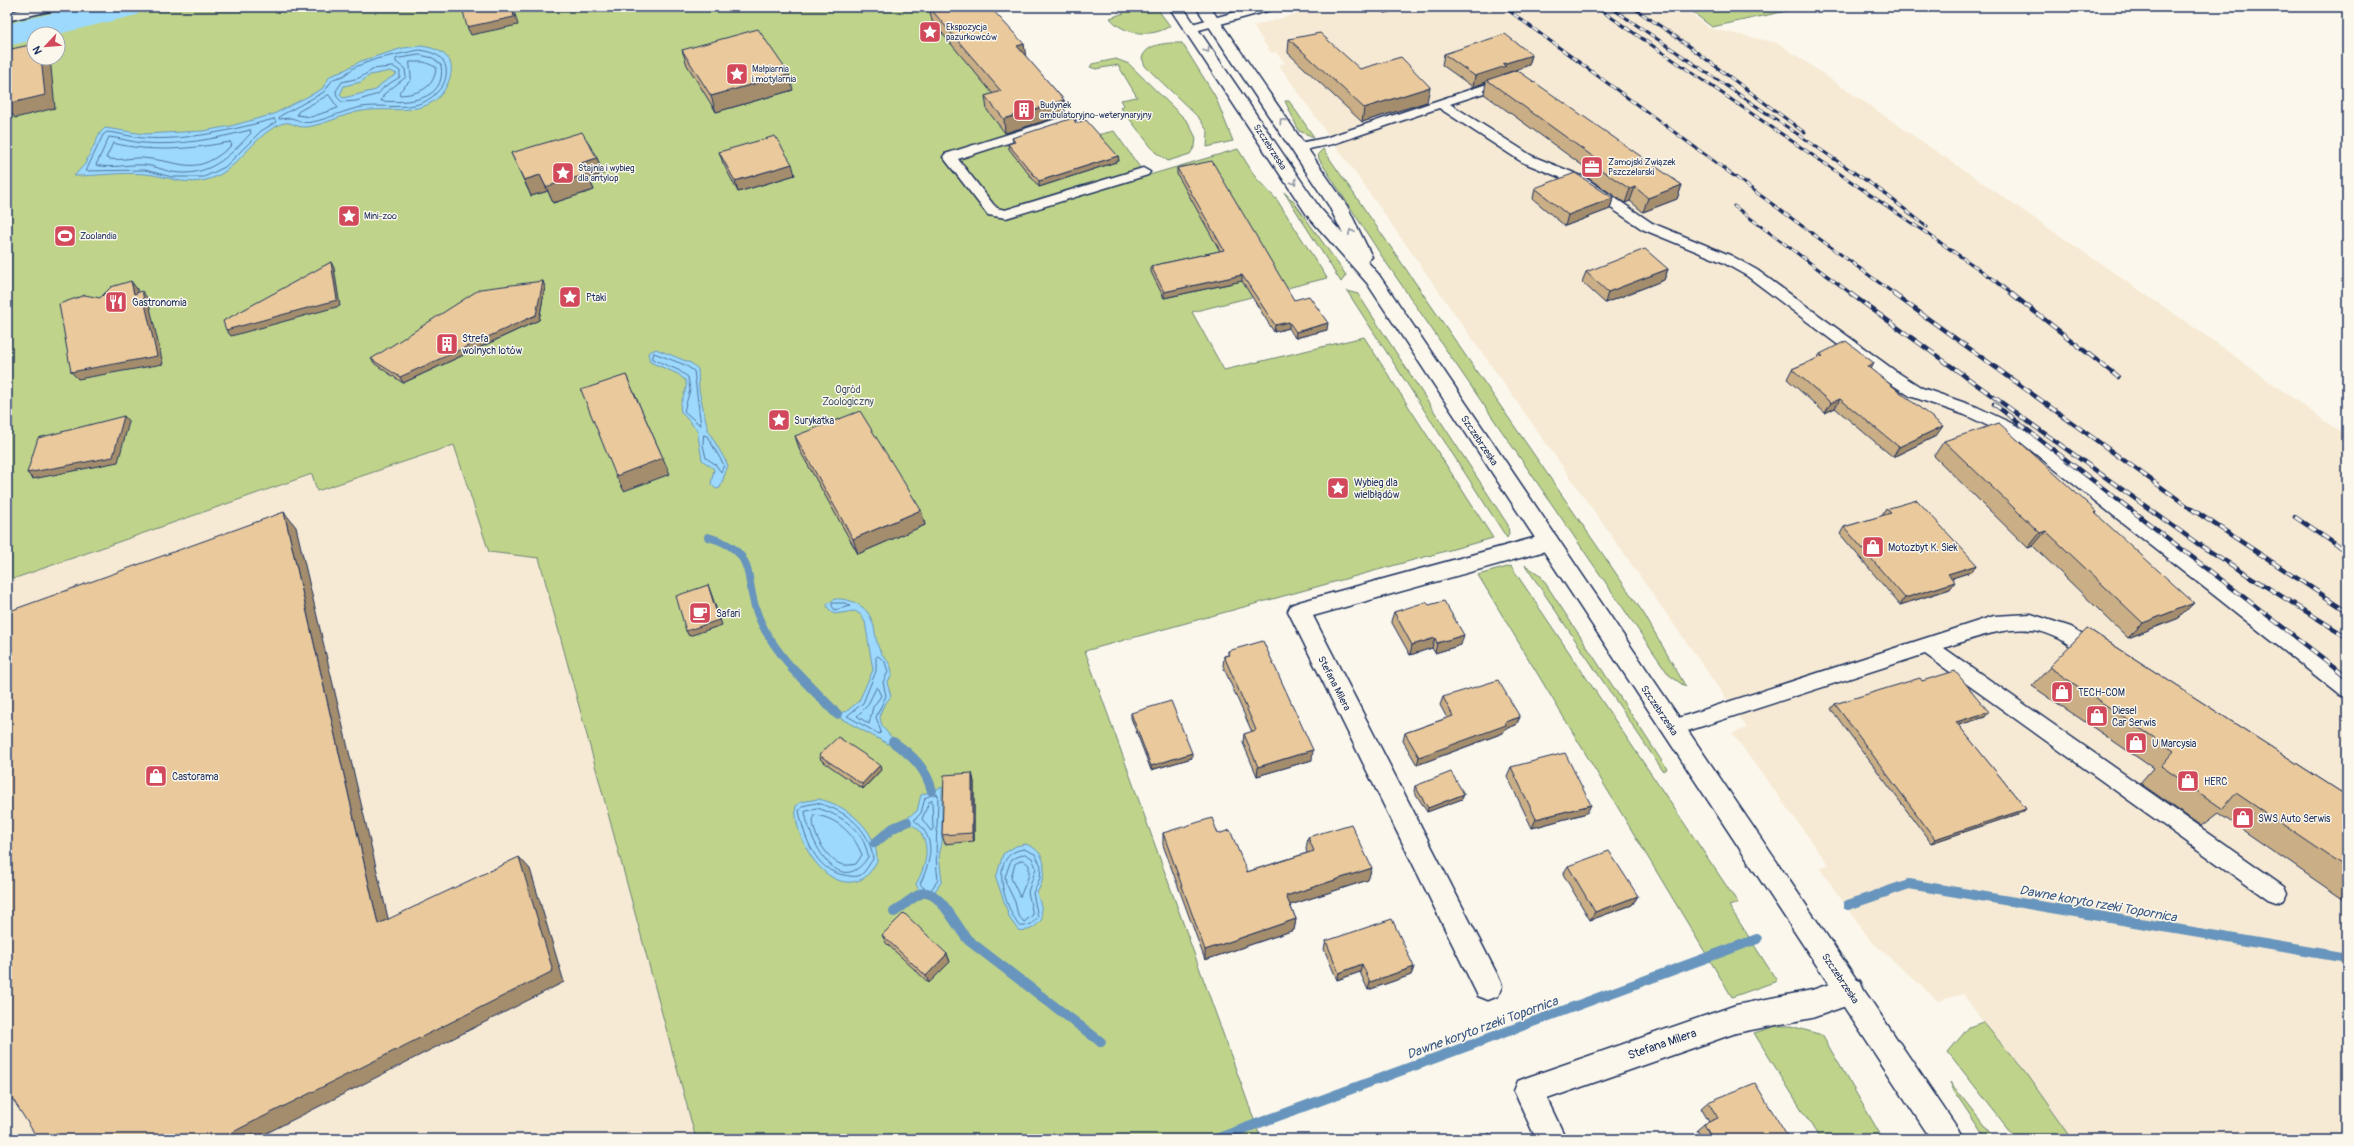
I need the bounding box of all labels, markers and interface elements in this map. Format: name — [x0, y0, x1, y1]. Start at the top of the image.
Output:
place icon: Ekspozycja pazurkowców — [917, 19, 943, 45]
place label: Ekspozycja pazurkowców — [946, 22, 997, 43]
north arrow — [26, 26, 66, 66]
text: N — [30, 43, 45, 56]
one-way arrow — [1202, 46, 1209, 53]
place icon: Małpiarnia i motylarnia — [724, 61, 750, 87]
place label: Małpiarnia i motylarnia — [752, 64, 796, 85]
building icon: Budynek ambulatoryjno-weterynaryjny — [1011, 97, 1037, 123]
place label: Budynek ambulatoryjno-weterynaryjny — [1040, 100, 1152, 121]
one-way arrow — [1280, 119, 1287, 126]
street label: Szczebrzeska — [1251, 122, 1288, 172]
office icon: Zamojski Związek Pszczelarski — [1579, 154, 1605, 180]
place label: Zamojski Związek Pszczelarski — [1608, 157, 1676, 178]
place icon: Stajnia i wybieg dla antylop — [550, 160, 576, 186]
place label: Stajnia i wybieg dla antylop — [578, 163, 635, 184]
one-way arrow — [1289, 178, 1297, 185]
place icon: Mini-zoo — [336, 203, 362, 229]
place label: Mini-zoo — [364, 211, 397, 222]
sports icon: Zoolandia — [52, 223, 78, 249]
one-way arrow — [1348, 228, 1356, 236]
place label: Zoolandia — [80, 231, 117, 242]
place icon: Ptaki — [557, 284, 583, 310]
restaurant icon: Gastronomia — [103, 289, 129, 315]
place label: Ptaki — [586, 292, 606, 304]
place label: Gastronomia — [132, 297, 187, 309]
building icon: Strefa wolnych lotów — [434, 331, 460, 357]
place label: Strefa wolnych lotów — [462, 333, 522, 357]
park label: Ogród Zoologiczny — [822, 384, 875, 408]
place icon: Surykatka — [766, 407, 792, 433]
street label: Szczebrzeska — [1458, 413, 1501, 468]
place label: Surykatka — [794, 415, 834, 427]
place icon: Wybieg dla wielbłądów — [1325, 475, 1351, 501]
place label: Wybieg dla wielbłądów — [1354, 477, 1400, 501]
shop icon: Motozbyt K. Siek — [1860, 534, 1886, 560]
place label: Motozbyt K. Siek — [1888, 542, 1958, 554]
cafe icon: Safari — [687, 600, 713, 626]
place label: Safari — [716, 608, 740, 620]
street label: Stefana Milera — [1315, 654, 1353, 713]
shop icon: TECH-COM — [2049, 679, 2075, 705]
street label: Szczebrzeska — [1638, 683, 1681, 738]
place label: TECH-COM — [2078, 687, 2125, 699]
shop icon: Diesel Car Serwis — [2084, 703, 2110, 729]
place label: Diesel Car Serwis — [2112, 705, 2156, 729]
shop icon: U Marcysia — [2123, 730, 2149, 756]
place label: U Marcysia — [2152, 738, 2197, 750]
shop icon: Castorama — [143, 763, 169, 789]
shop icon: HERC — [2175, 768, 2201, 794]
place label: Castorama — [172, 771, 219, 783]
place label: HERC — [2204, 776, 2228, 788]
shop icon: SWS Auto Serwis — [2230, 805, 2256, 831]
place label: SWS Auto Serwis — [2258, 813, 2331, 825]
water label: Dawne koryto rzeki Topornica — [2018, 882, 2179, 926]
street label: Szczebrzeska — [1819, 951, 1862, 1006]
water label: Dawne koryto rzeki Topornica — [1405, 993, 1561, 1063]
street label: Stefana Milera — [1626, 1026, 1699, 1063]

